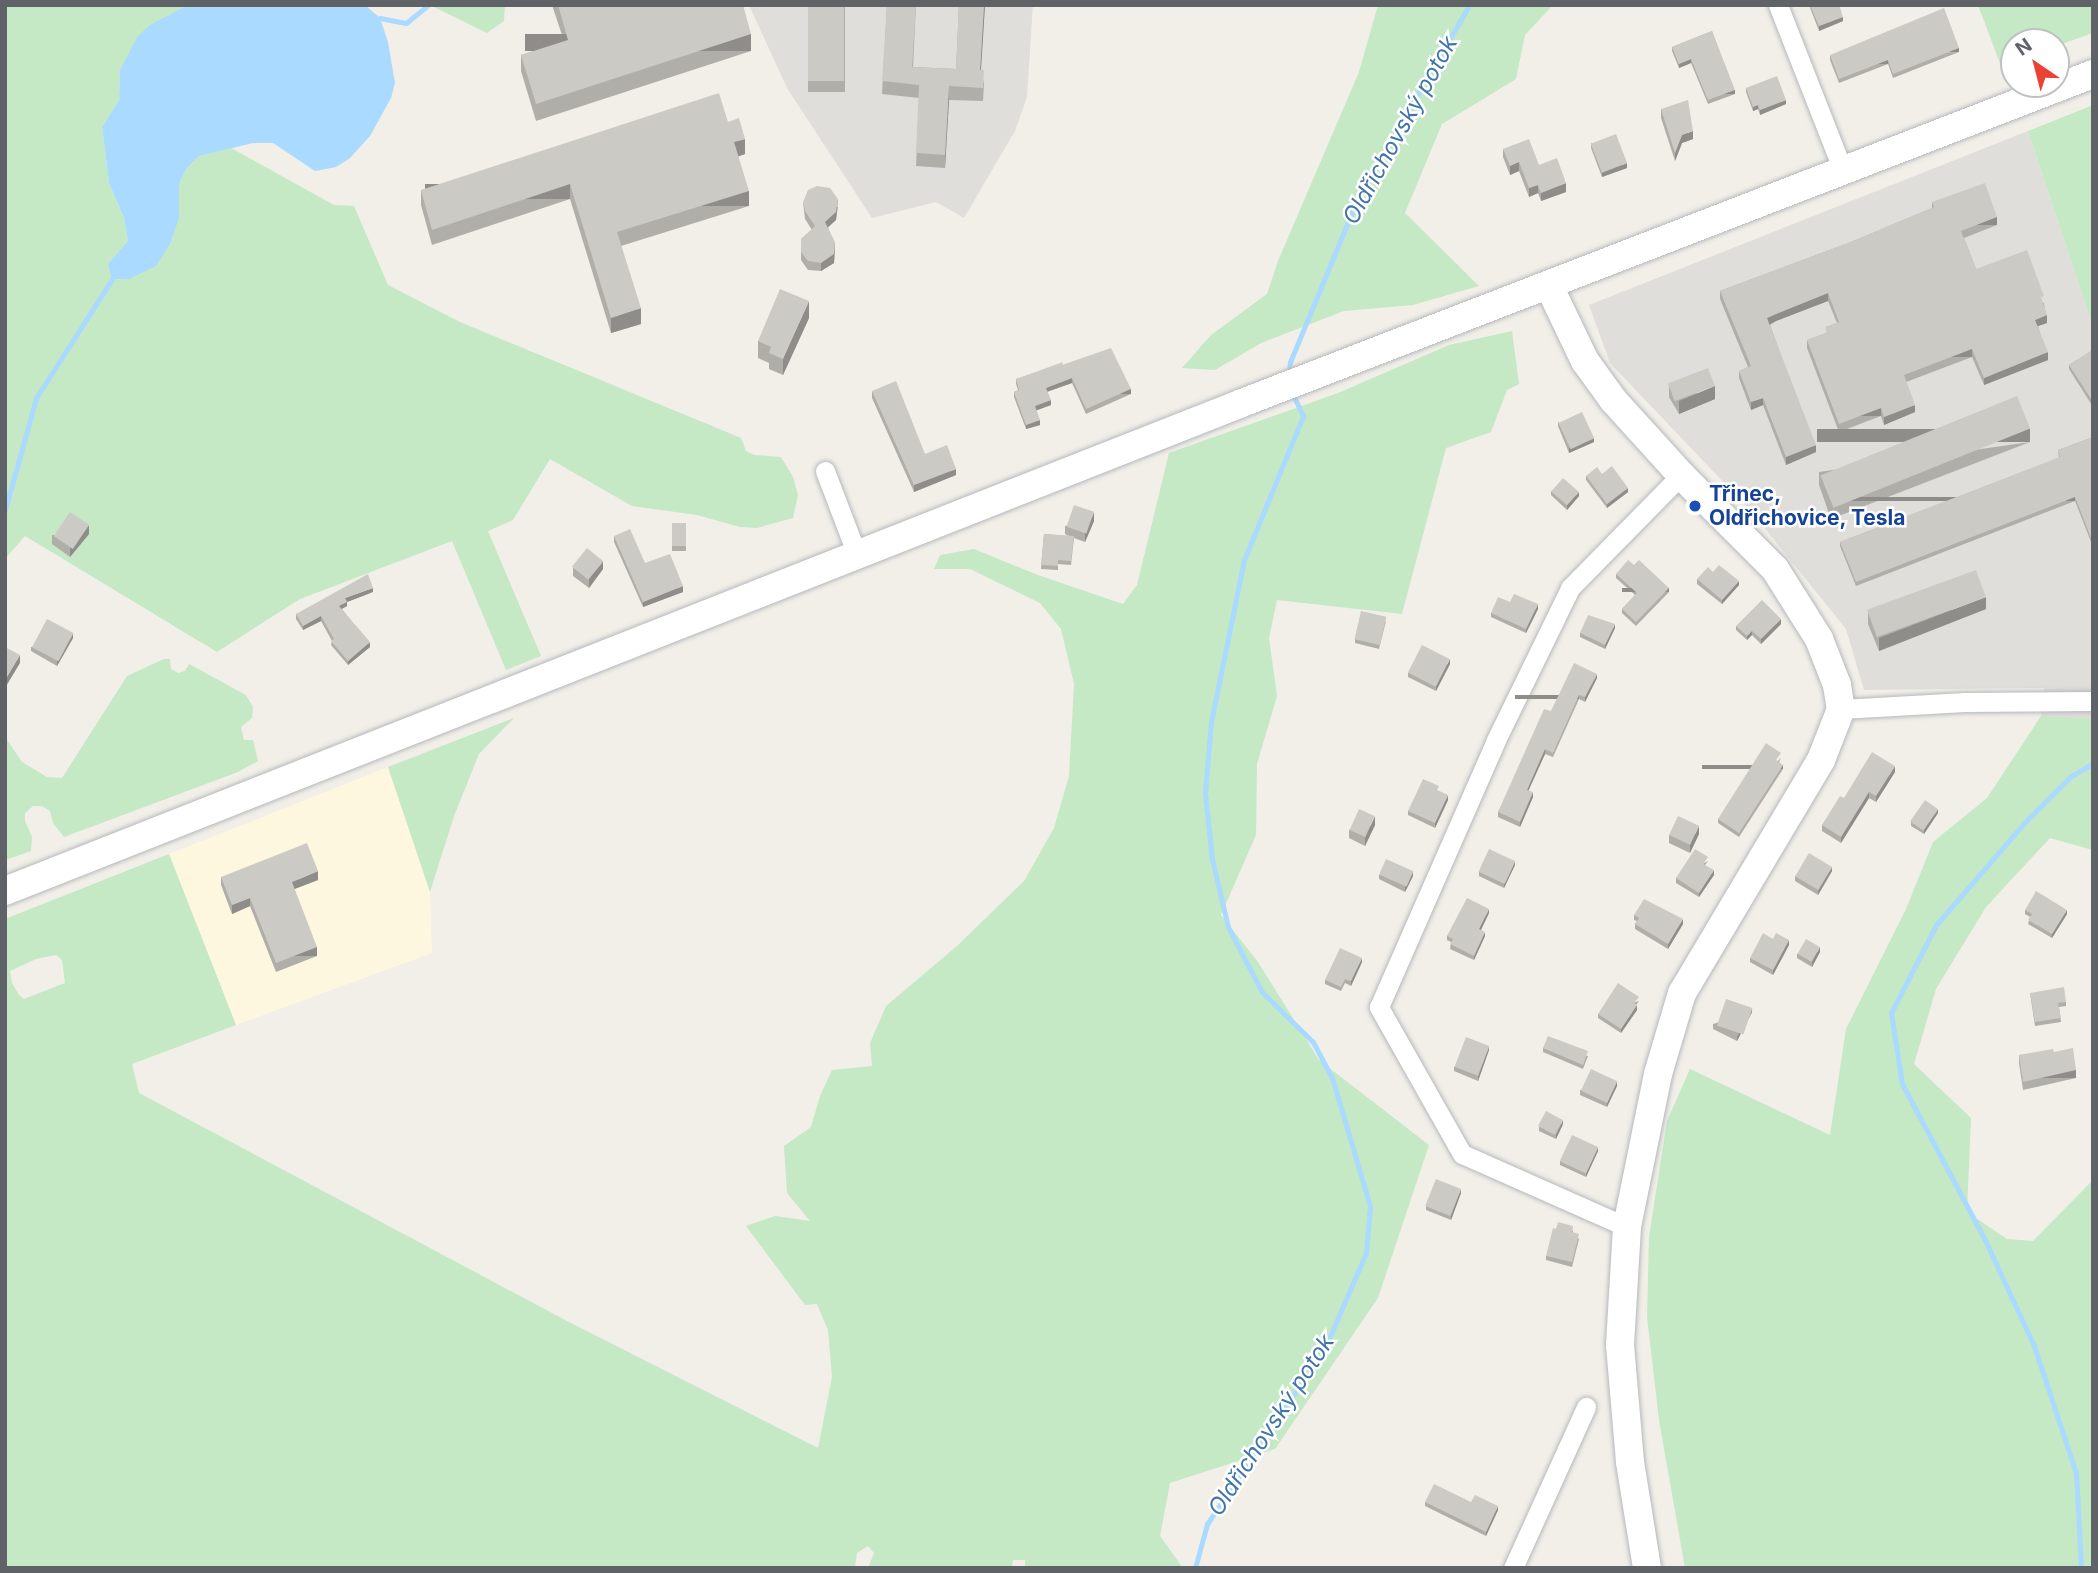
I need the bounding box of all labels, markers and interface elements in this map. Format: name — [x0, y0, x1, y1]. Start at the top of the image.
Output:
north arrow — [2000, 28, 2070, 98]
water label: Oldřichovský potok — [1337, 31, 1463, 229]
text: N — [2011, 33, 2036, 61]
place label: Třinec, Oldřichovice, Tesla — [1709, 481, 1906, 531]
marker: Třinec, Oldřichovice, Tesla — [1687, 498, 1703, 514]
water label: Oldřichovský potok — [1202, 1329, 1340, 1521]

